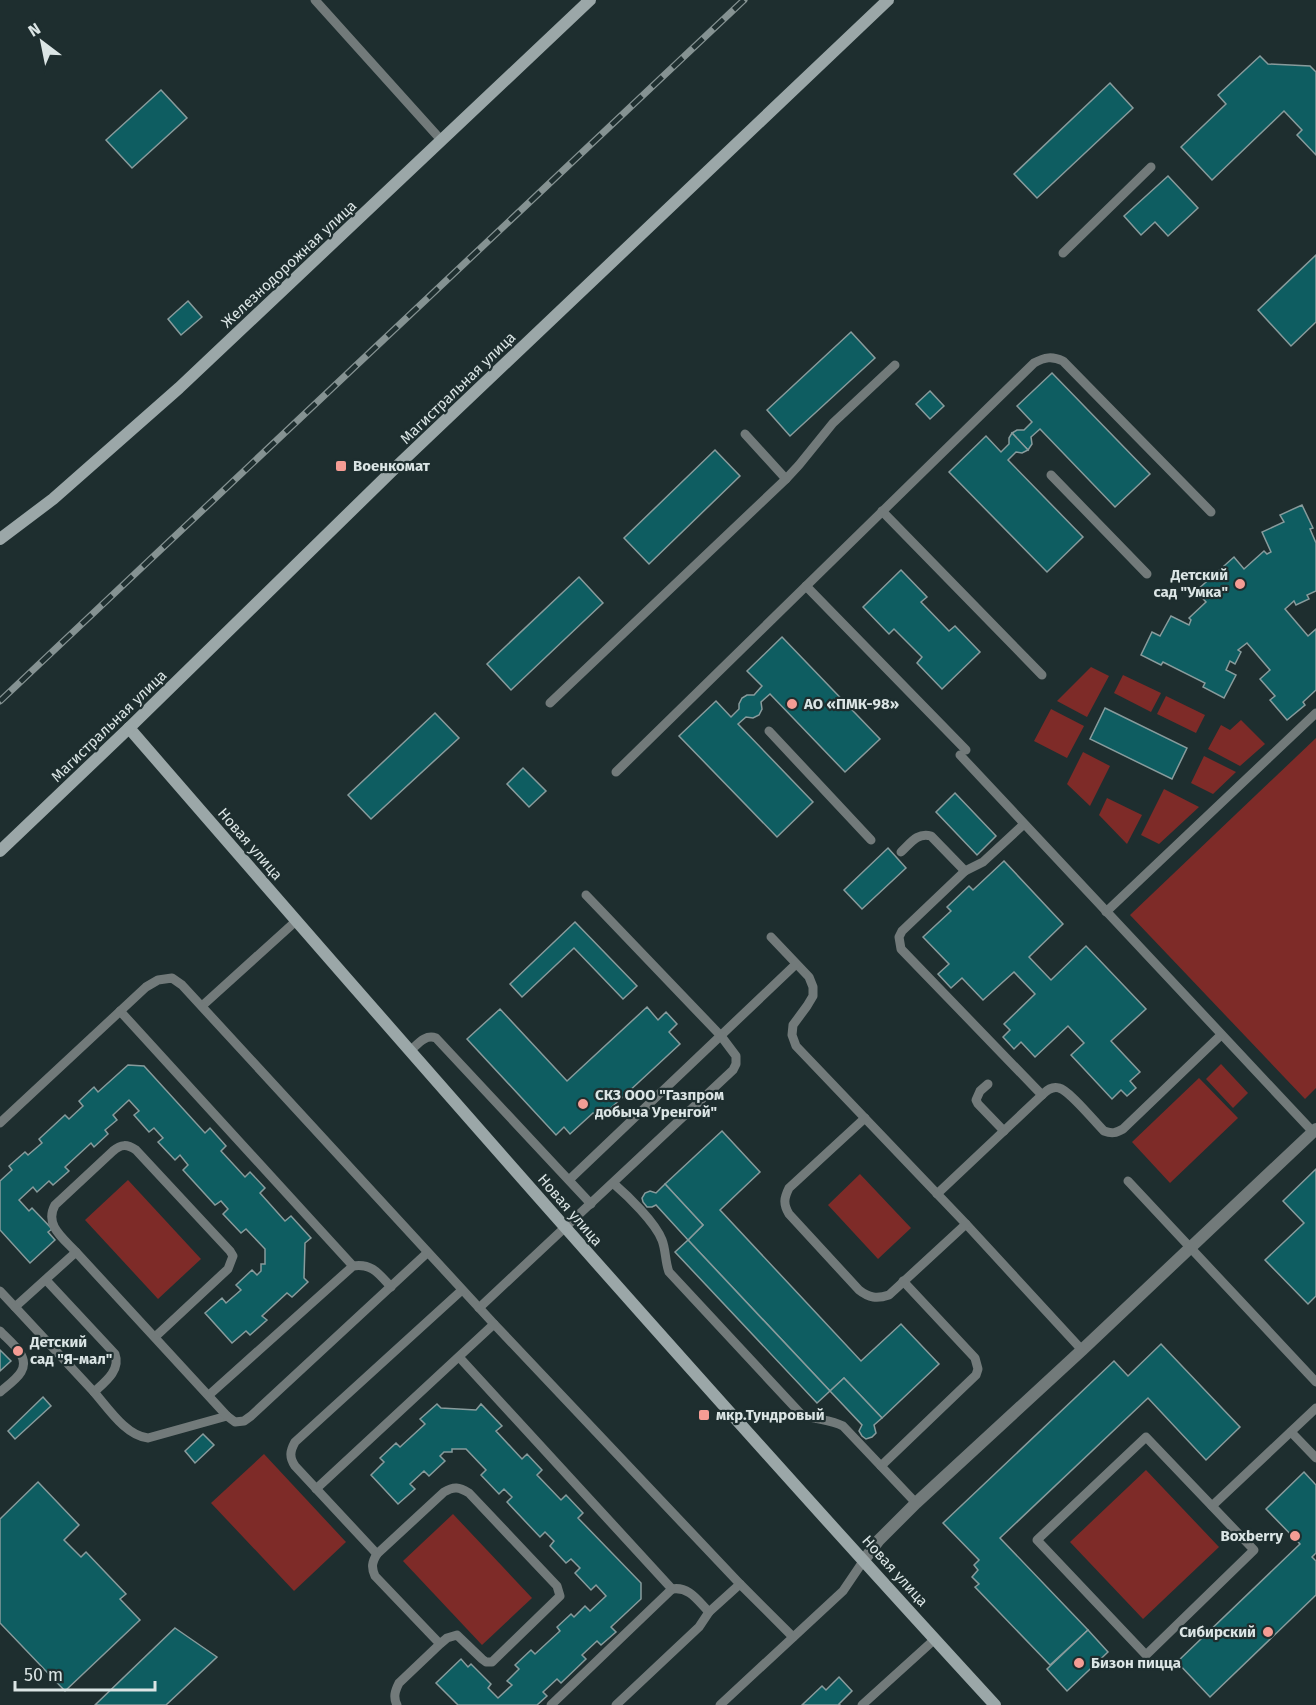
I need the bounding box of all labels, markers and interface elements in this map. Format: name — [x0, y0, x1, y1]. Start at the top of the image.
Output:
north arrow — [12, 12, 72, 72]
text: N — [25, 19, 44, 41]
street label: Железнодорожная улица — [218, 197, 360, 331]
street label: Магистральная улица — [397, 328, 519, 448]
place label: Военкомат — [353, 457, 431, 475]
marker: Военкомат — [334, 459, 348, 473]
place label: Детский сад "Умка" — [1153, 566, 1228, 601]
marker: Детский сад "Умка" — [1233, 577, 1247, 591]
street label: Магистральная улица — [48, 666, 170, 786]
place label: АО «ПМК-98» — [803, 695, 899, 713]
marker: АО «ПМК-98» — [785, 697, 799, 711]
street label: Новая улица — [214, 804, 286, 884]
place label: СКЗ ООО "Газпром добыча Уренгой" — [595, 1086, 724, 1121]
marker: СКЗ ООО "Газпром добыча Уренгой" — [576, 1097, 590, 1111]
street label: Новая улица — [534, 1170, 606, 1250]
place label: Детский сад "Я-мал" — [29, 1333, 112, 1368]
marker: Детский сад "Я-мал" — [11, 1344, 25, 1358]
place label: мкр.Тундровый — [716, 1406, 825, 1424]
marker: мкр.Тундровый — [697, 1408, 711, 1422]
place label: Boxberry — [1220, 1527, 1283, 1545]
marker: Boxberry — [1288, 1529, 1302, 1543]
street label: Новая улица — [858, 1532, 932, 1610]
place label: Сибирский — [1179, 1623, 1256, 1641]
marker: Сибирский — [1261, 1625, 1275, 1639]
scale bar — [15, 1654, 154, 1692]
place label: Бизон пицца — [1091, 1654, 1181, 1672]
marker: Бизон пицца — [1072, 1656, 1086, 1670]
text: 50 m — [24, 1664, 63, 1686]

